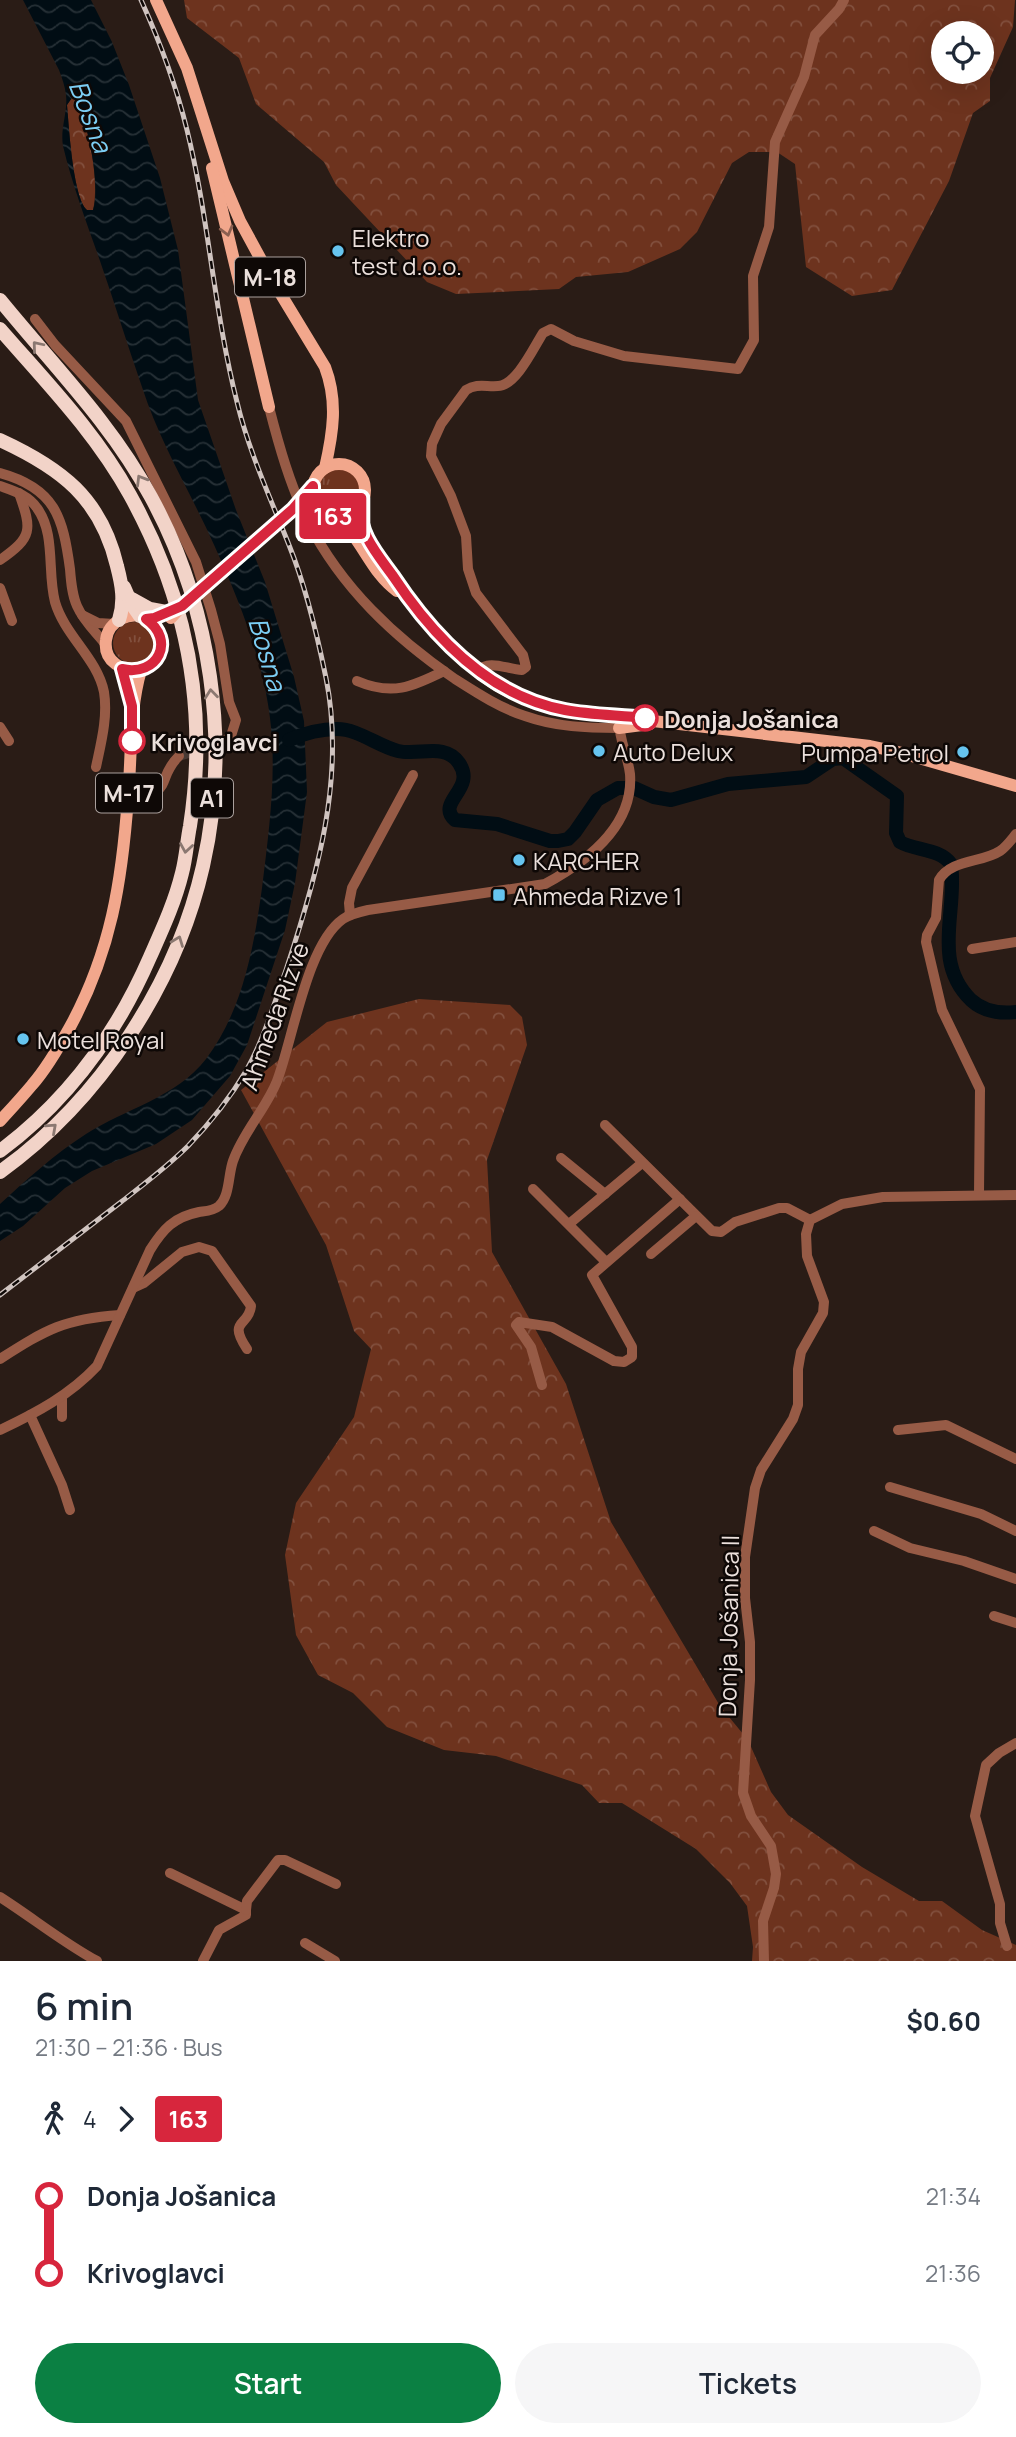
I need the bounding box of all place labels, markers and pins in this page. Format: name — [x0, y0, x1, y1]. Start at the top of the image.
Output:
place label: Elektro test d.o.o. — [352, 221, 462, 282]
marker: Elektro test d.o.o. — [330, 243, 346, 259]
place label: Donja Jošanica — [664, 702, 839, 735]
marker: Donja Jošanica — [632, 705, 658, 731]
place label: Krivoglavci — [151, 725, 278, 758]
marker: Krivoglavci — [119, 728, 145, 754]
place label: Auto Delux — [613, 735, 734, 768]
place label: Pumpa Petrol — [801, 736, 949, 769]
marker: Auto Delux — [591, 743, 607, 759]
marker: Pumpa Petrol — [955, 744, 971, 760]
place label: KARCHER — [533, 844, 640, 877]
marker: KARCHER — [511, 852, 527, 868]
place label: Ahmeda Rizve 1 — [513, 879, 682, 912]
marker: Ahmeda Rizve 1 — [491, 887, 507, 903]
place label: Motel Royal — [37, 1023, 165, 1056]
marker: Motel Royal — [15, 1031, 31, 1047]

